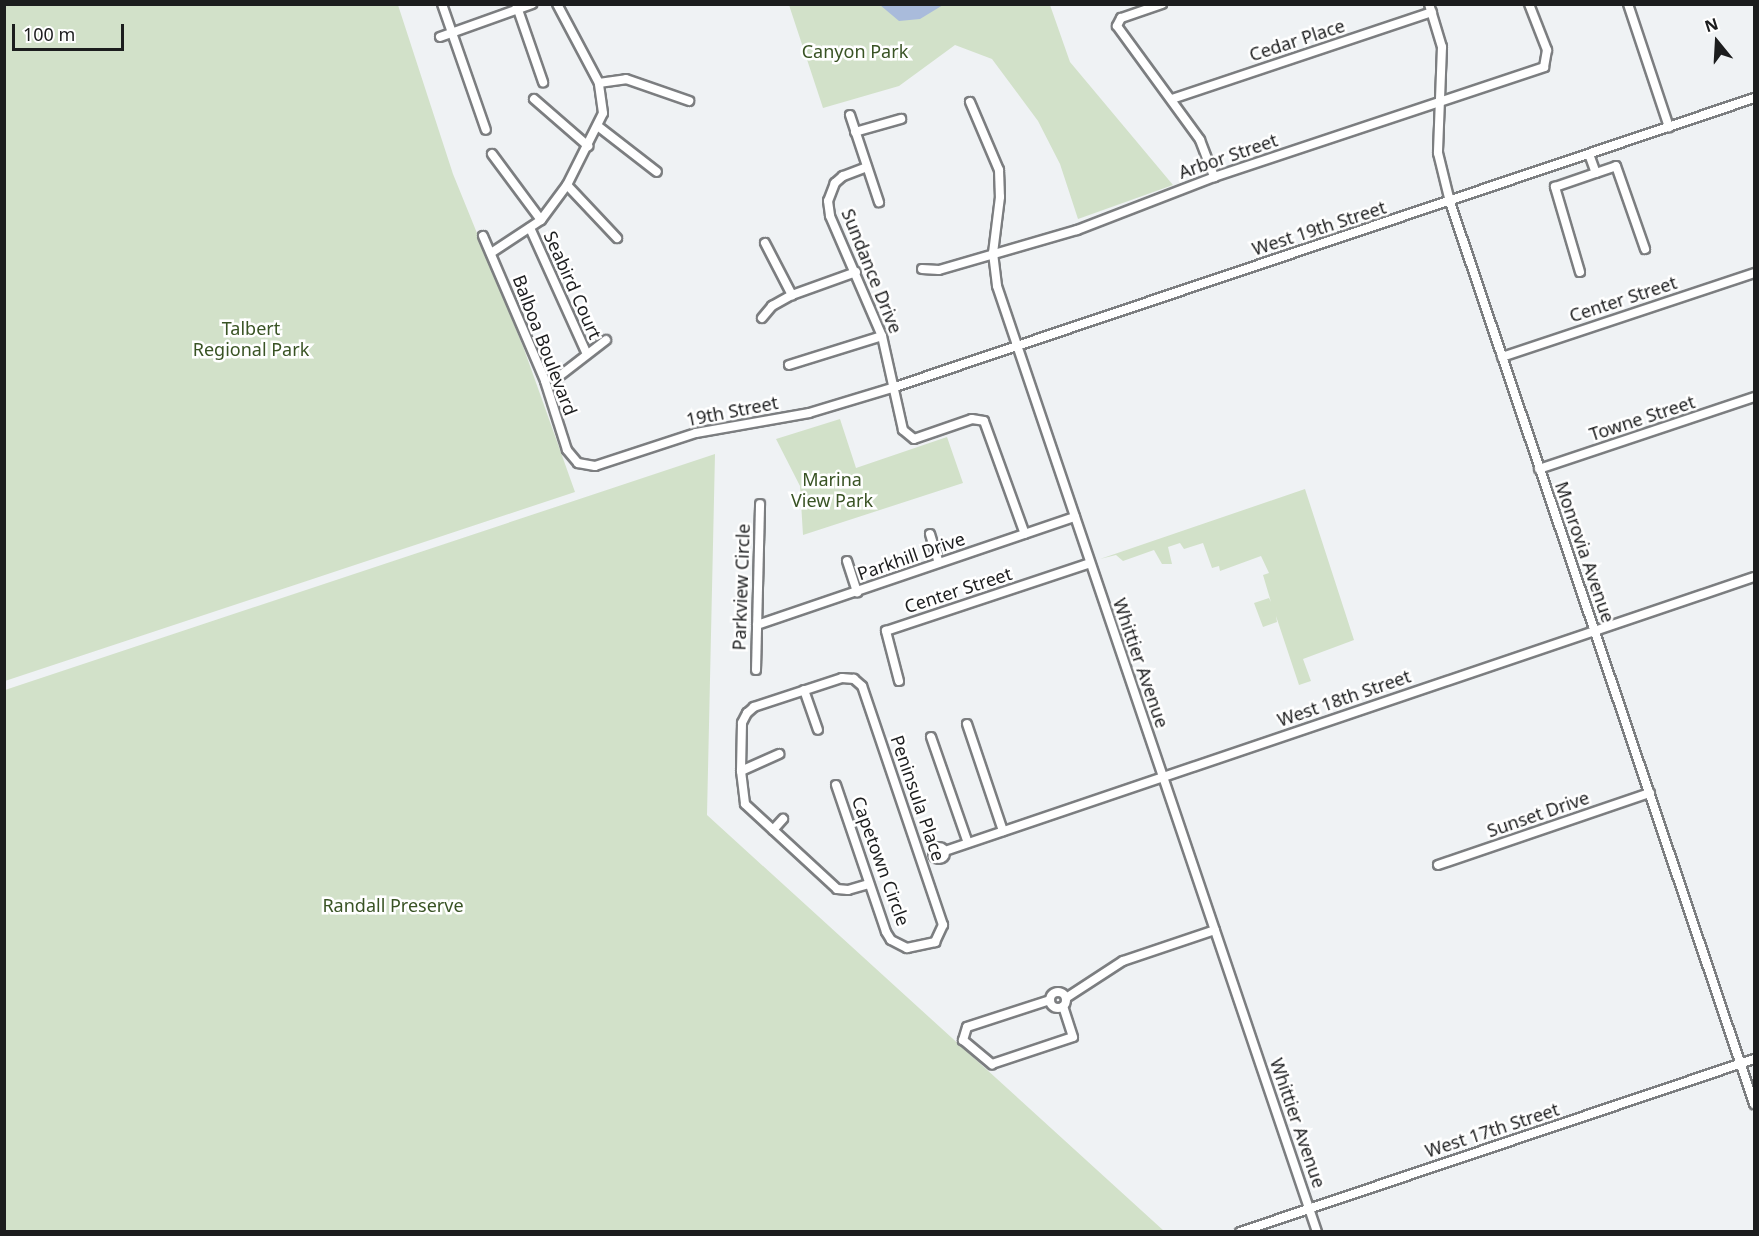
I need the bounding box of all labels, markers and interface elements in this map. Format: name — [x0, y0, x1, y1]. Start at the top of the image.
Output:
scale bar — [15, 12, 128, 50]
north arrow — [1687, 12, 1747, 72]
text: N — [1702, 12, 1721, 37]
street label: Cedar Place — [1246, 14, 1348, 66]
text: 100 m — [23, 22, 75, 46]
park label: Canyon Park — [802, 40, 908, 62]
street label: Arbor Street — [1176, 129, 1280, 183]
street label: West 19th Street — [1249, 196, 1389, 260]
street label: Sundance Drive — [837, 206, 907, 336]
street label: Seabird Court — [540, 228, 606, 342]
street label: Center Street — [1567, 271, 1679, 327]
street label: Balboa Boulevard — [508, 272, 582, 418]
park label: Talbert Regional Park — [193, 318, 309, 360]
street label: Towne Street — [1587, 391, 1697, 445]
street label: 19th Street — [684, 392, 780, 430]
park label: Marina View Park — [791, 469, 873, 512]
street label: Monrovia Avenue — [1551, 479, 1619, 625]
street label: Parkview Circle — [728, 523, 754, 651]
street label: Parkhill Drive — [854, 528, 968, 584]
street label: Center Street — [902, 562, 1014, 618]
street label: Whittier Avenue — [1109, 595, 1173, 731]
street label: West 18th Street — [1275, 665, 1413, 731]
street label: Peninsula Place — [886, 732, 950, 864]
street label: Sunset Drive — [1484, 786, 1592, 842]
street label: Capetown Circle — [848, 793, 914, 929]
park label: Randall Preserve — [322, 894, 464, 916]
street label: Whittier Avenue — [1266, 1055, 1330, 1191]
street label: West 17th Street — [1422, 1098, 1562, 1162]

